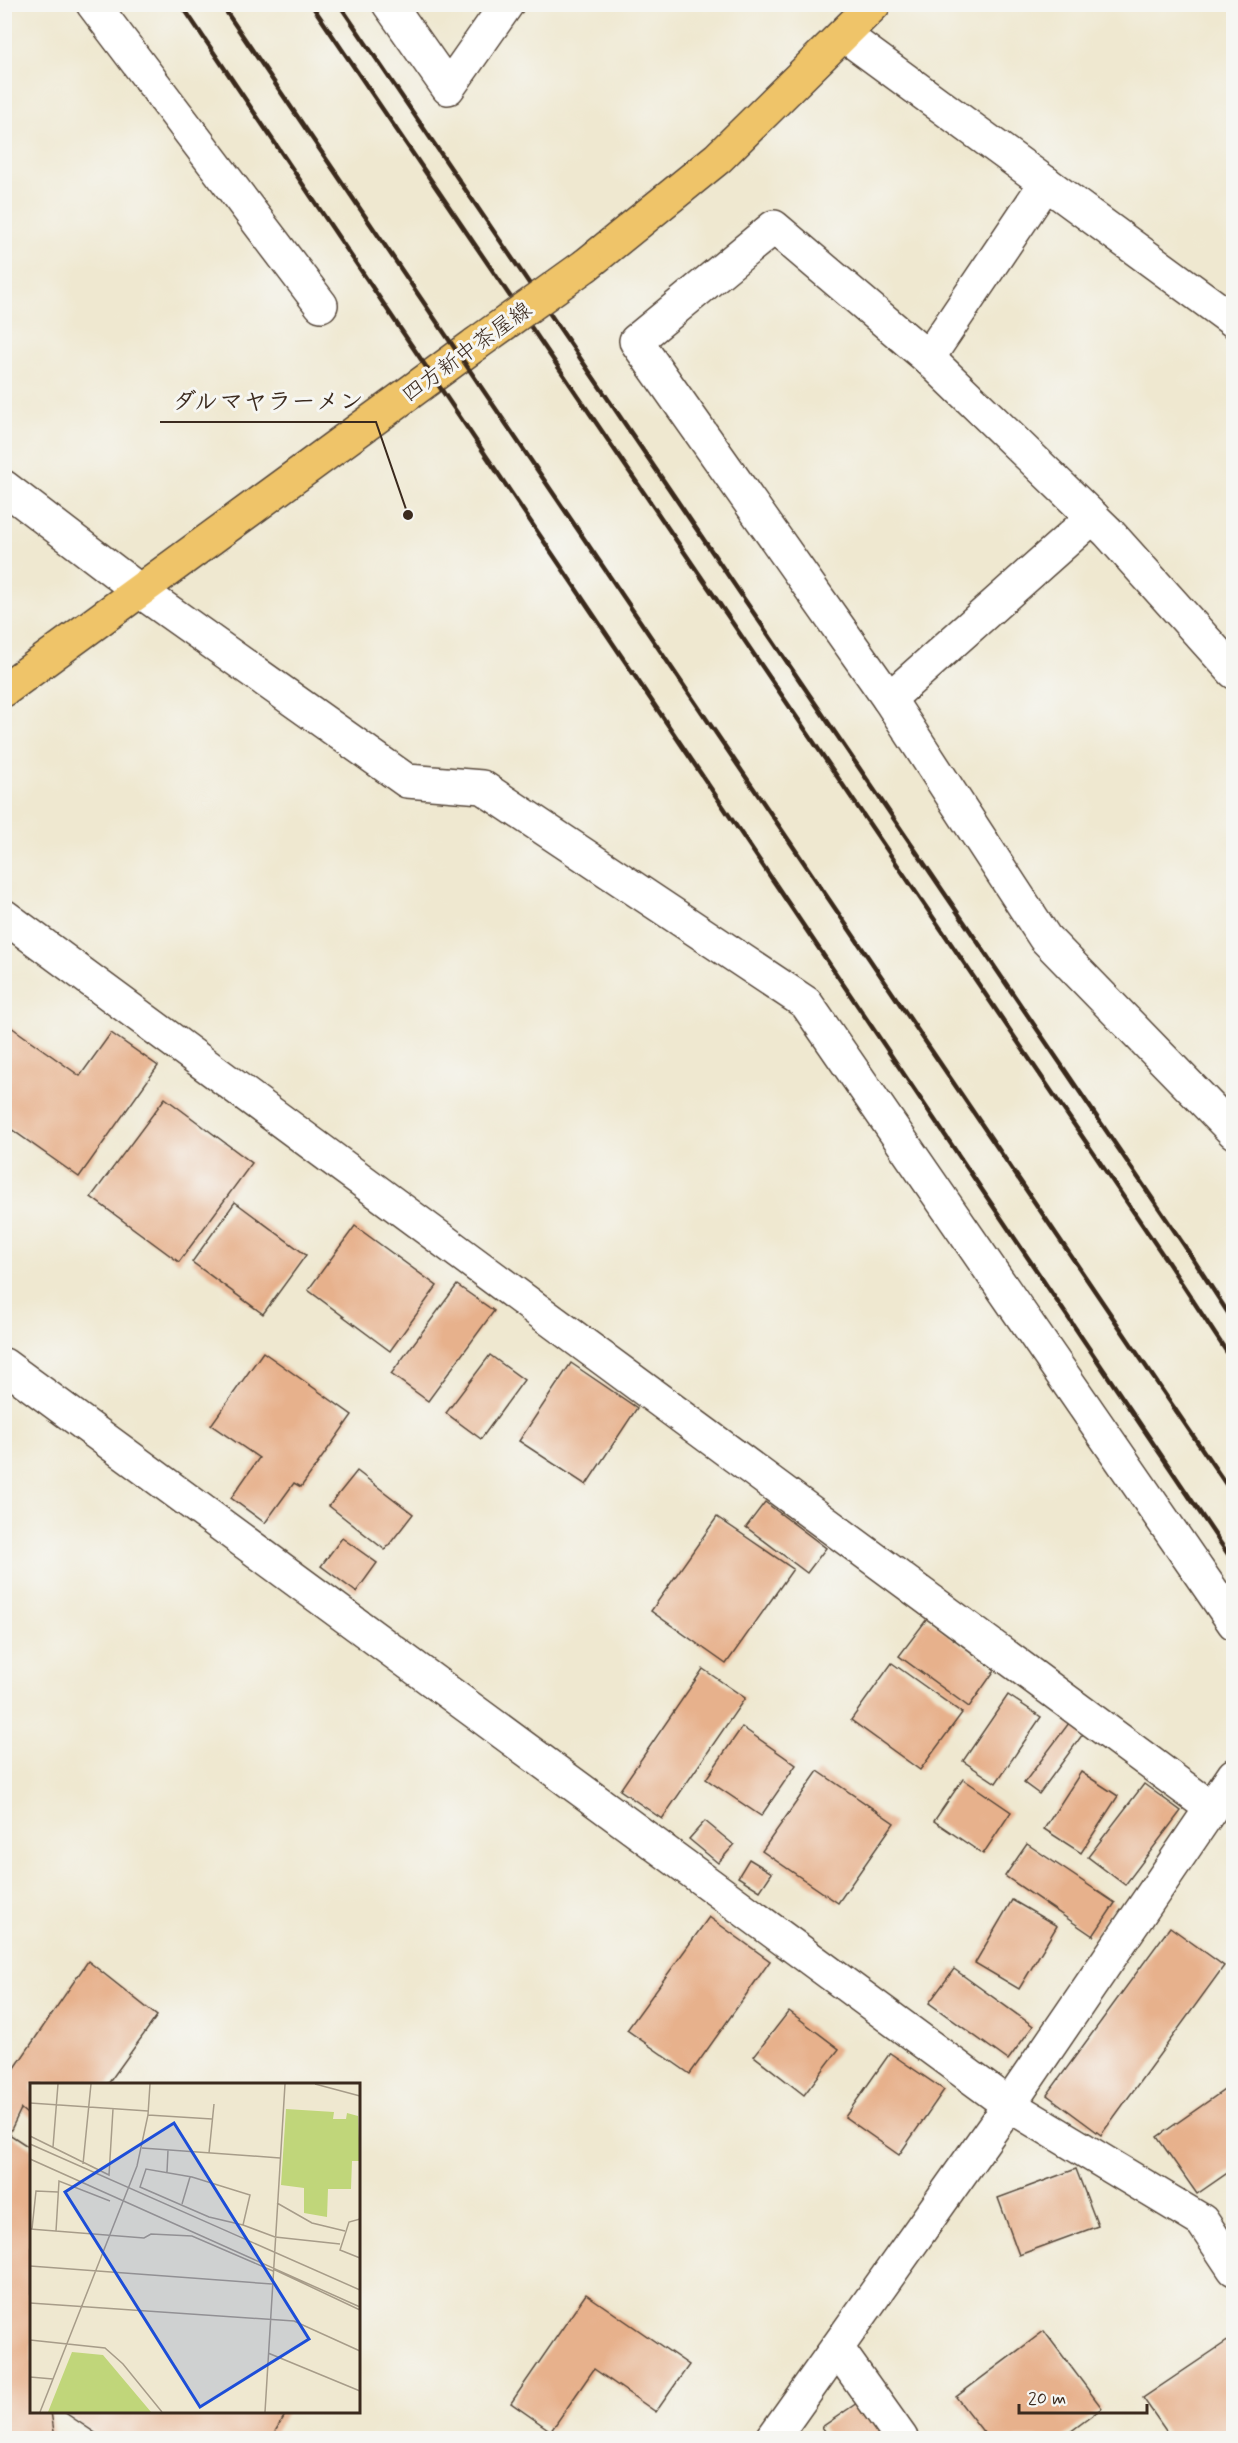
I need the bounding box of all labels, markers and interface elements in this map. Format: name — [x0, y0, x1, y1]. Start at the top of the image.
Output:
street label: 四方新中茶屋線 — [397, 296, 538, 409]
callout: ダルマヤラーメン — [160, 380, 376, 422]
text: ダルマヤラーメン — [172, 387, 364, 418]
inset map — [30, 2083, 360, 2413]
scale bar — [1019, 2377, 1146, 2415]
text: 20 m — [1028, 2387, 1066, 2411]

